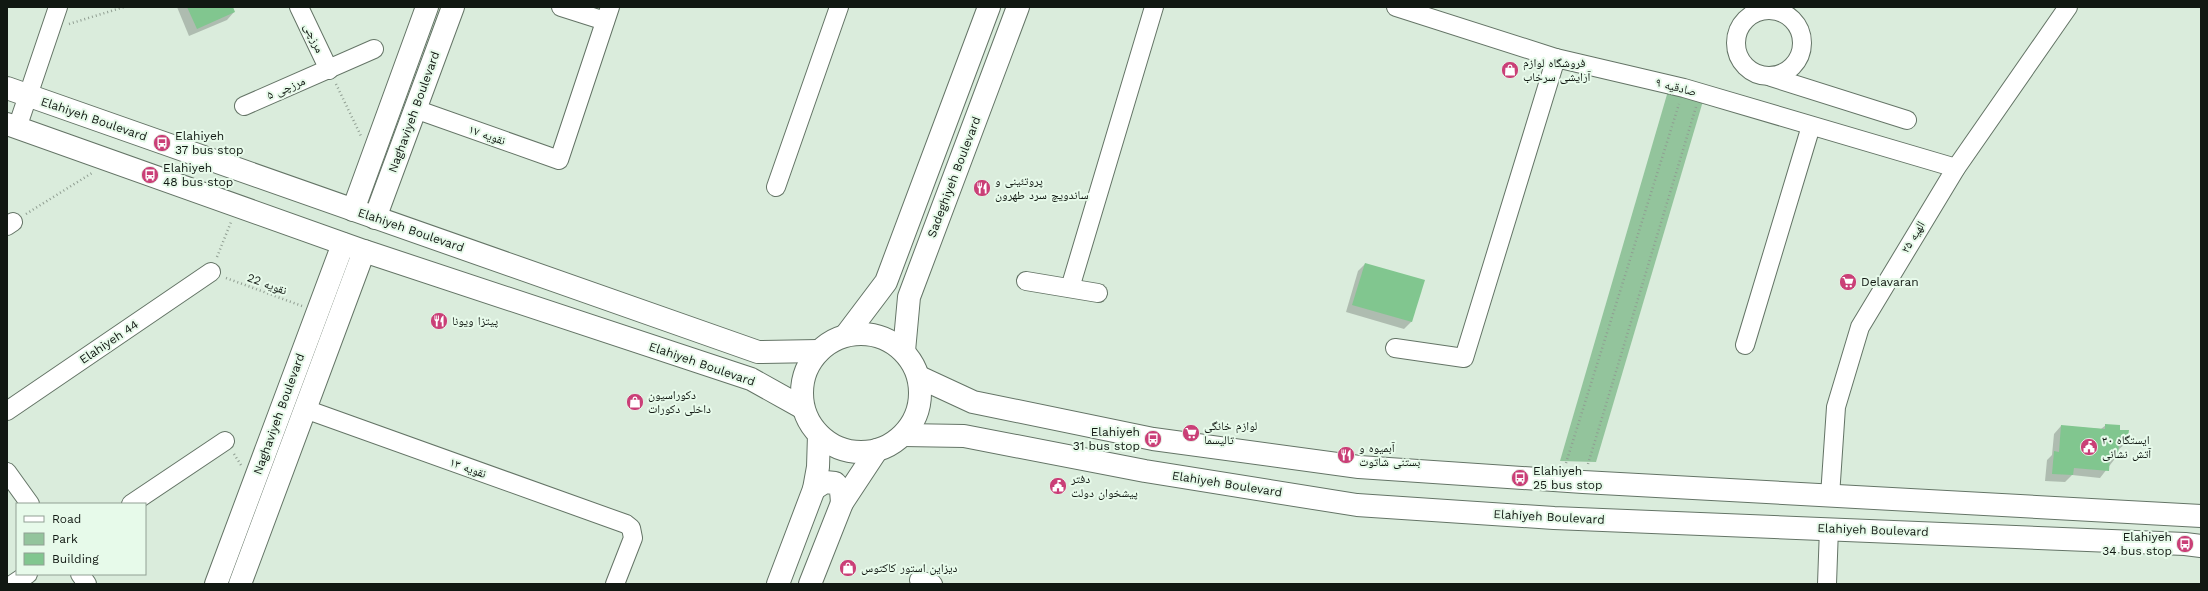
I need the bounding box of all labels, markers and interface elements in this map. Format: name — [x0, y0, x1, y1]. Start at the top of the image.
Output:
street label: مرزچی — [301, 21, 327, 55]
street label: Naghaviyeh Boulevard — [386, 49, 442, 175]
place label: فروشگاه لوازم آرایشی سرخاب — [1523, 56, 1591, 84]
shop icon: فروشگاه لوازم آرایشی سرخاب — [1500, 60, 1520, 80]
street label: مرزچی ۵ — [265, 74, 307, 102]
street label: صادقیه ۹ — [1654, 75, 1698, 99]
street label: Elahiyeh Boulevard — [39, 94, 149, 144]
street label: Sadeghiyeh Boulevard — [924, 115, 984, 239]
street label: نقویه ۱۷ — [467, 122, 507, 148]
place label: Elahiyeh 37 bus stop — [175, 129, 243, 157]
bus stop icon: Elahiyeh 37 bus stop — [152, 133, 172, 153]
place label: Elahiyeh 48 bus stop — [163, 161, 233, 189]
bus stop icon: Elahiyeh 48 bus stop — [140, 165, 160, 185]
place label: پروتئینی و ساندویچ سرد طهرون — [995, 174, 1089, 202]
restaurant icon: پروتئینی و ساندویچ سرد طهرون — [972, 178, 992, 198]
street label: Elahiyeh Boulevard — [356, 205, 466, 255]
street label: الهیه ۲۵ — [1898, 218, 1928, 256]
street label: نقویه 22 — [245, 270, 289, 298]
supermarket icon: Delavaran — [1838, 272, 1858, 292]
place label: Delavaran — [1861, 275, 1919, 289]
restaurant icon: پیتزا ویونا — [429, 311, 449, 331]
place label: پیتزا ویونا — [452, 314, 499, 328]
street label: Elahiyeh 44 — [77, 317, 141, 367]
street label: Elahiyeh Boulevard — [647, 339, 757, 389]
street label: Naghaviyeh Boulevard — [251, 351, 307, 477]
place label: دکوراسیون داخلی دکورات — [648, 388, 711, 416]
shop icon: دکوراسیون داخلی دکورات — [625, 392, 645, 412]
place label: لوازم خانگی تالیسما — [1204, 419, 1257, 447]
supermarket icon: لوازم خانگی تالیسما — [1181, 423, 1201, 443]
place label: Elahiyeh 31 bus stop — [1073, 425, 1140, 453]
bus stop icon: Elahiyeh 31 bus stop — [1143, 429, 1163, 449]
place label: ایستگاه ۳۰ آتش نشانی — [2102, 433, 2152, 461]
public building icon: ایستگاه ۳۰ آتش نشانی — [2079, 437, 2099, 457]
place label: آبمیوه و بستنی شاتوت — [1359, 441, 1420, 469]
restaurant icon: آبمیوه و بستنی شاتوت — [1336, 445, 1356, 465]
street label: نقویه ۱۳ — [448, 455, 488, 481]
place label: Elahiyeh 25 bus stop — [1533, 464, 1603, 492]
street label: Elahiyeh Boulevard — [1171, 468, 1283, 500]
bus stop icon: Elahiyeh 25 bus stop — [1510, 468, 1530, 488]
place label: دفتر پیشخوان دولت — [1070, 472, 1138, 500]
public building icon: دفتر پیشخوان دولت — [1048, 476, 1068, 496]
legend — [16, 503, 146, 575]
street label: Elahiyeh Boulevard — [1493, 507, 1605, 527]
text: Road — [52, 512, 81, 526]
street label: Elahiyeh Boulevard — [1817, 521, 1929, 539]
place label: Elahiyeh 34 bus stop — [2102, 530, 2172, 558]
text: Park — [52, 532, 78, 546]
bus stop icon: Elahiyeh 34 bus stop — [2175, 534, 2195, 554]
text: Building — [52, 552, 99, 566]
shop icon: دیزاین استور کاکتوس — [838, 558, 858, 578]
place label: دیزاین استور کاکتوس — [861, 561, 958, 575]

